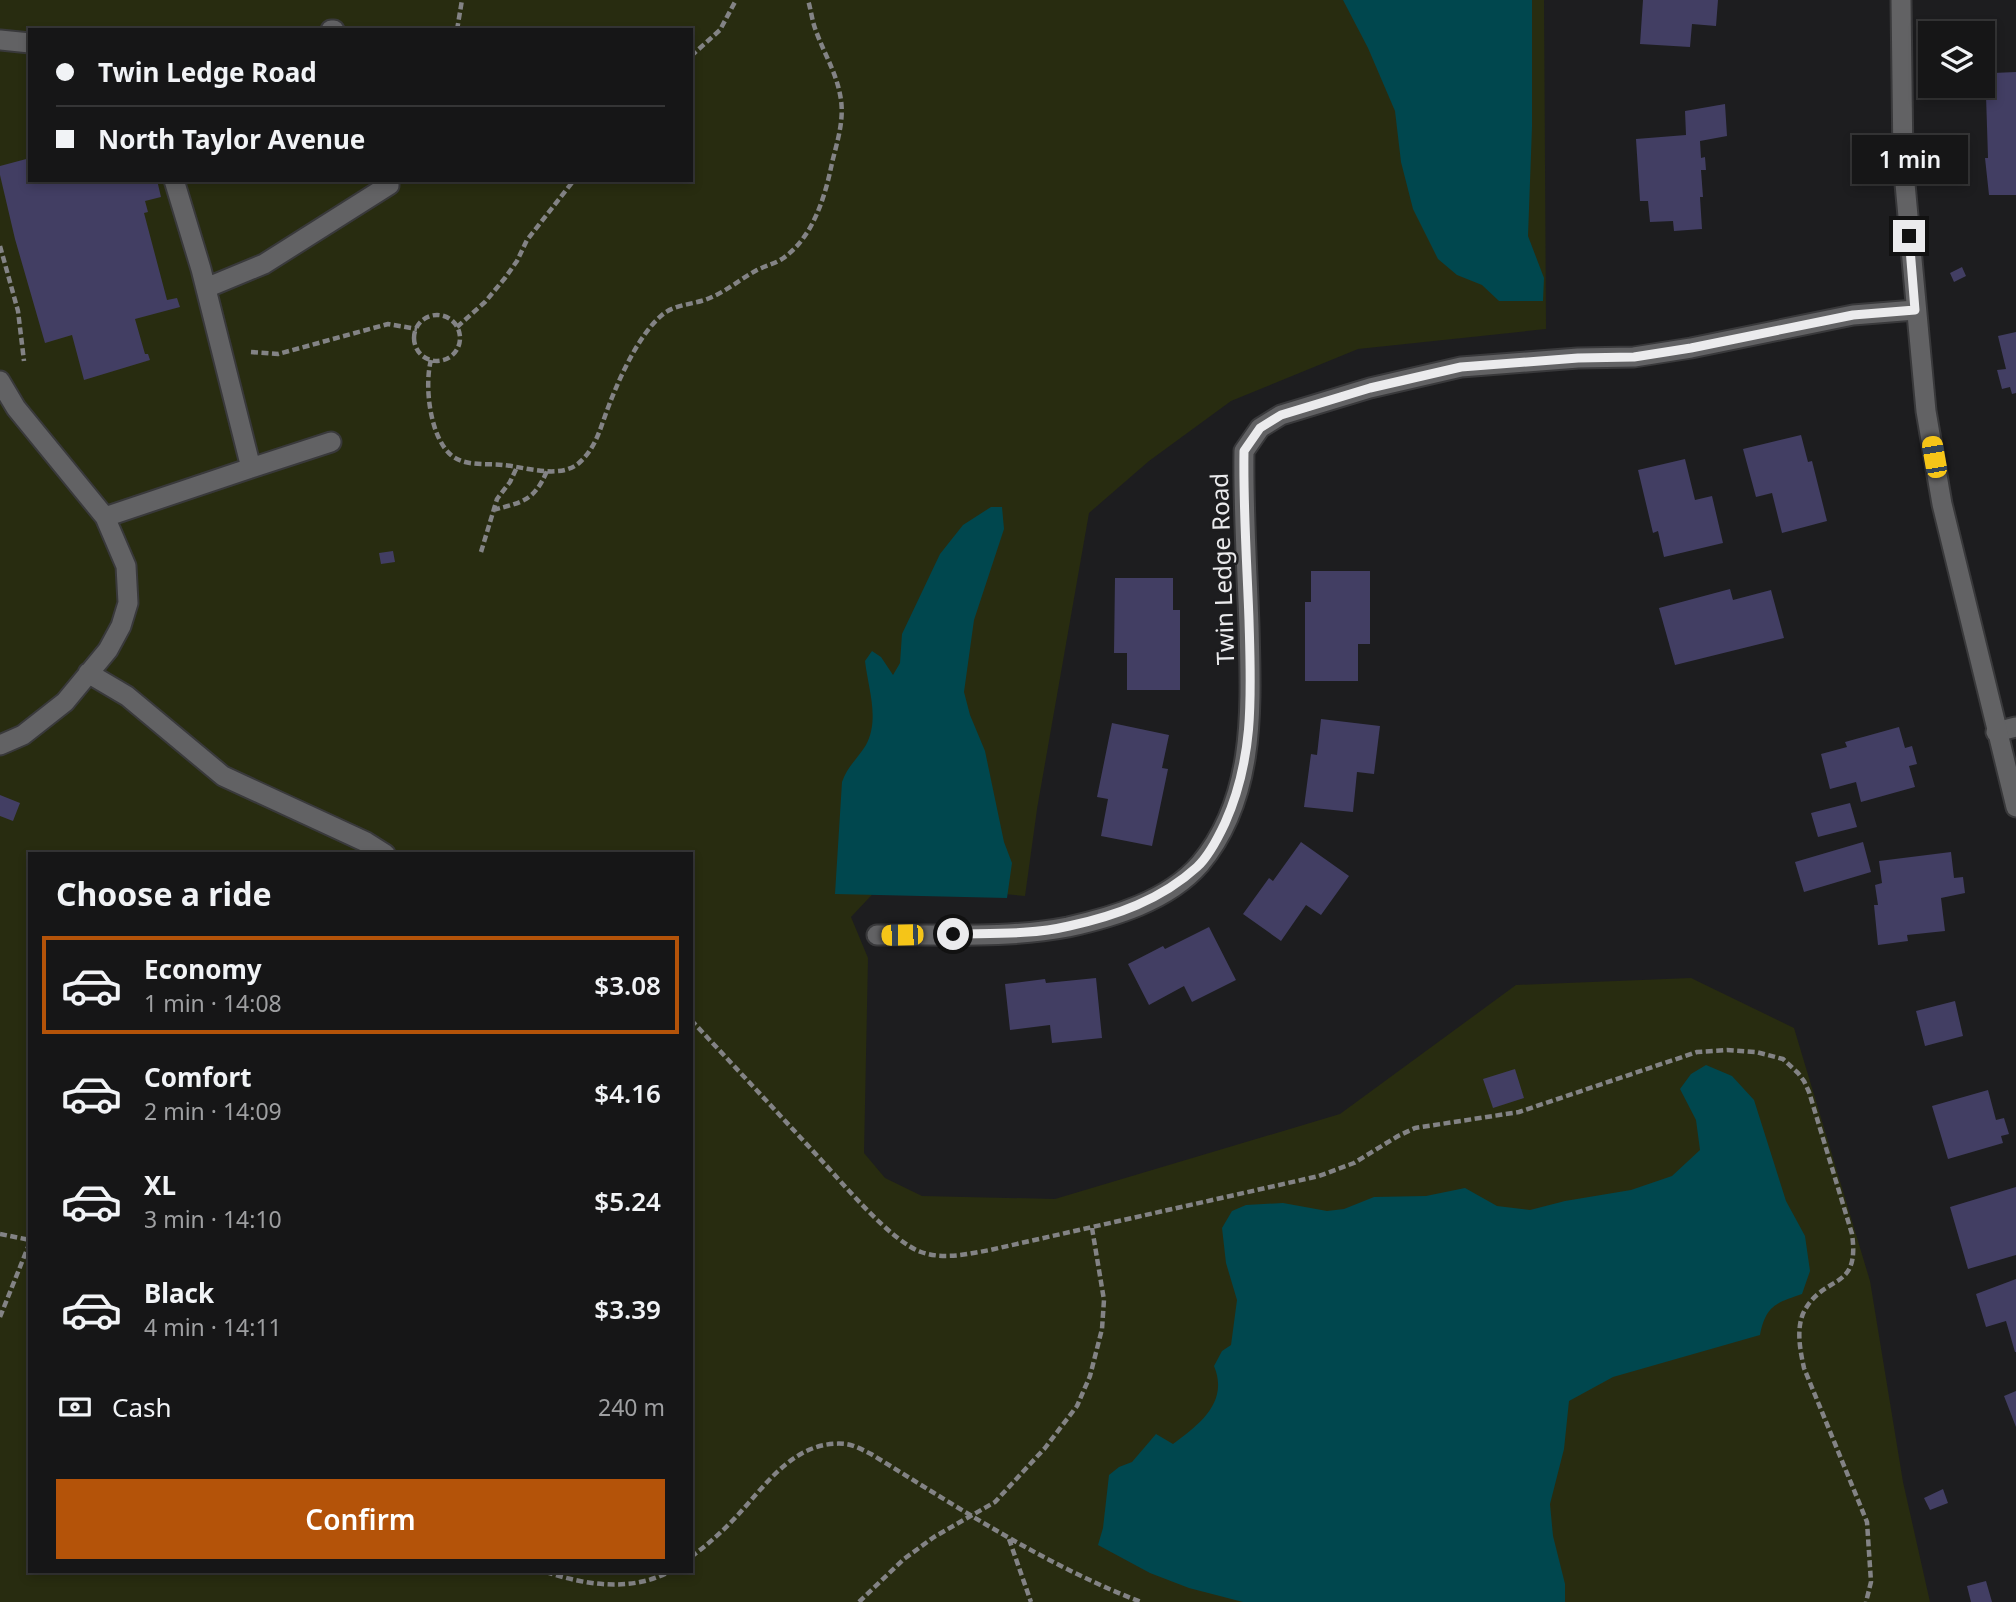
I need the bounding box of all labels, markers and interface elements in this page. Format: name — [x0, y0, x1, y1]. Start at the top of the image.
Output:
map controls — [1918, 21, 1995, 98]
button: layers — [1918, 21, 1995, 98]
text: Twin Ledge Road — [98, 54, 317, 90]
text: North Taylor Avenue — [98, 121, 365, 157]
callout: 1 min — [1851, 134, 1967, 184]
text: 1 min — [1879, 143, 1941, 175]
route end — [1893, 220, 1925, 252]
car — [1921, 434, 1948, 480]
street label: Twin Ledge Road — [1202, 472, 1241, 666]
text: Choose a ride — [56, 872, 272, 915]
route start — [937, 918, 969, 950]
car — [881, 924, 924, 946]
text: Economy — [144, 951, 262, 987]
icon: car — [60, 954, 123, 1017]
text: $3.08 — [594, 967, 661, 1003]
text: 1 min · 14:08 — [144, 987, 282, 1019]
text: Comfort — [144, 1059, 252, 1095]
icon: car — [60, 1062, 123, 1125]
text: $4.16 — [594, 1075, 661, 1111]
text: 2 min · 14:09 — [144, 1095, 282, 1127]
text: XL — [144, 1167, 176, 1203]
icon: car — [60, 1170, 123, 1233]
text: $5.24 — [594, 1183, 661, 1219]
text: 3 min · 14:10 — [144, 1203, 282, 1235]
text: Black — [144, 1275, 214, 1311]
icon: car — [60, 1278, 123, 1341]
text: $3.39 — [594, 1291, 661, 1327]
text: 4 min · 14:11 — [144, 1311, 282, 1343]
icon: cash — [56, 1388, 94, 1426]
text: Cash — [112, 1389, 172, 1425]
text: 240 m — [598, 1391, 665, 1423]
button: Confirm — [56, 1479, 665, 1559]

